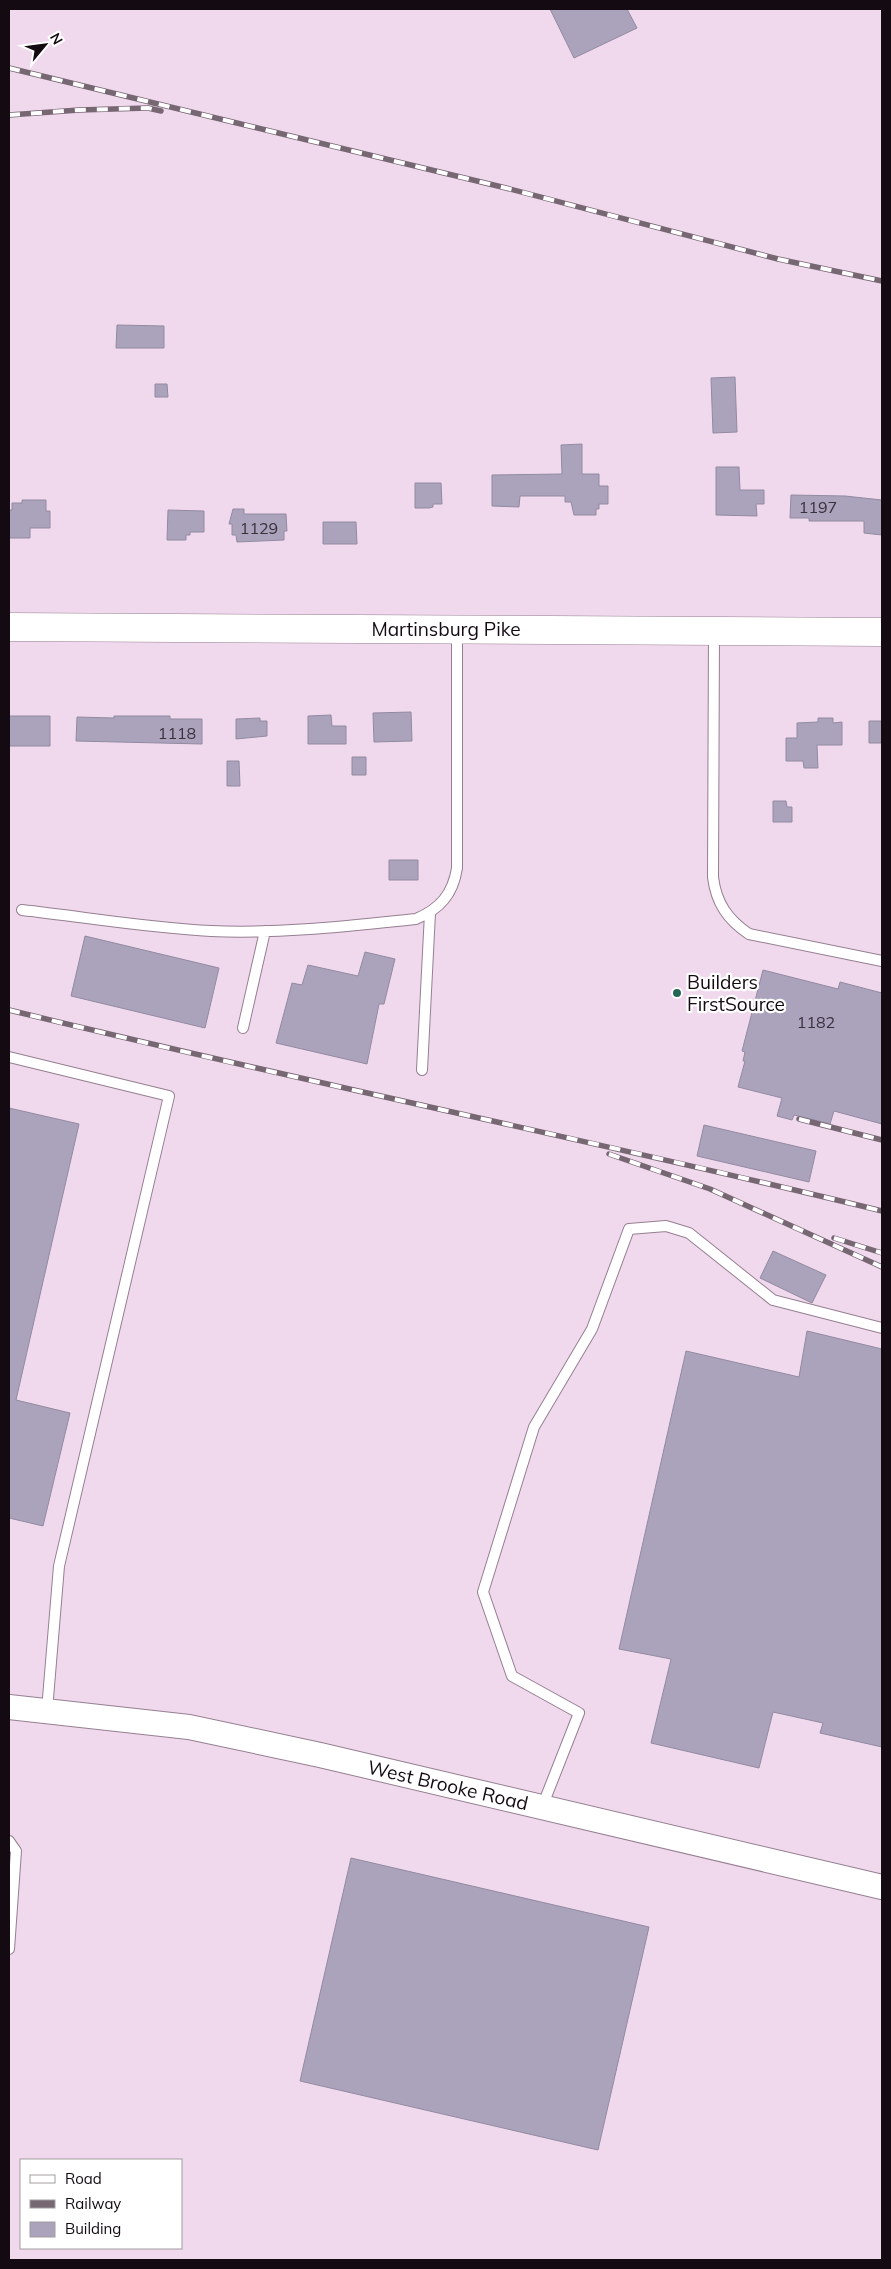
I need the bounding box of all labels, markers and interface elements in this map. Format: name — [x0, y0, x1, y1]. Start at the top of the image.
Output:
north arrow — [20, 20, 70, 70]
text: N — [46, 30, 67, 48]
house number: 1197 — [799, 497, 837, 517]
house number: 1129 — [240, 518, 278, 538]
street label: Martinsburg Pike — [371, 617, 521, 641]
house number: 1118 — [158, 723, 196, 743]
place label: Builders FirstSource — [687, 970, 785, 1016]
marker: Builders FirstSource — [671, 987, 683, 999]
house number: 1182 — [797, 1012, 835, 1032]
street label: West Brooke Road — [365, 1755, 531, 1815]
legend — [20, 2159, 182, 2249]
text: Road — [65, 2169, 102, 2188]
text: Railway — [65, 2194, 121, 2213]
text: Building — [65, 2219, 121, 2238]

